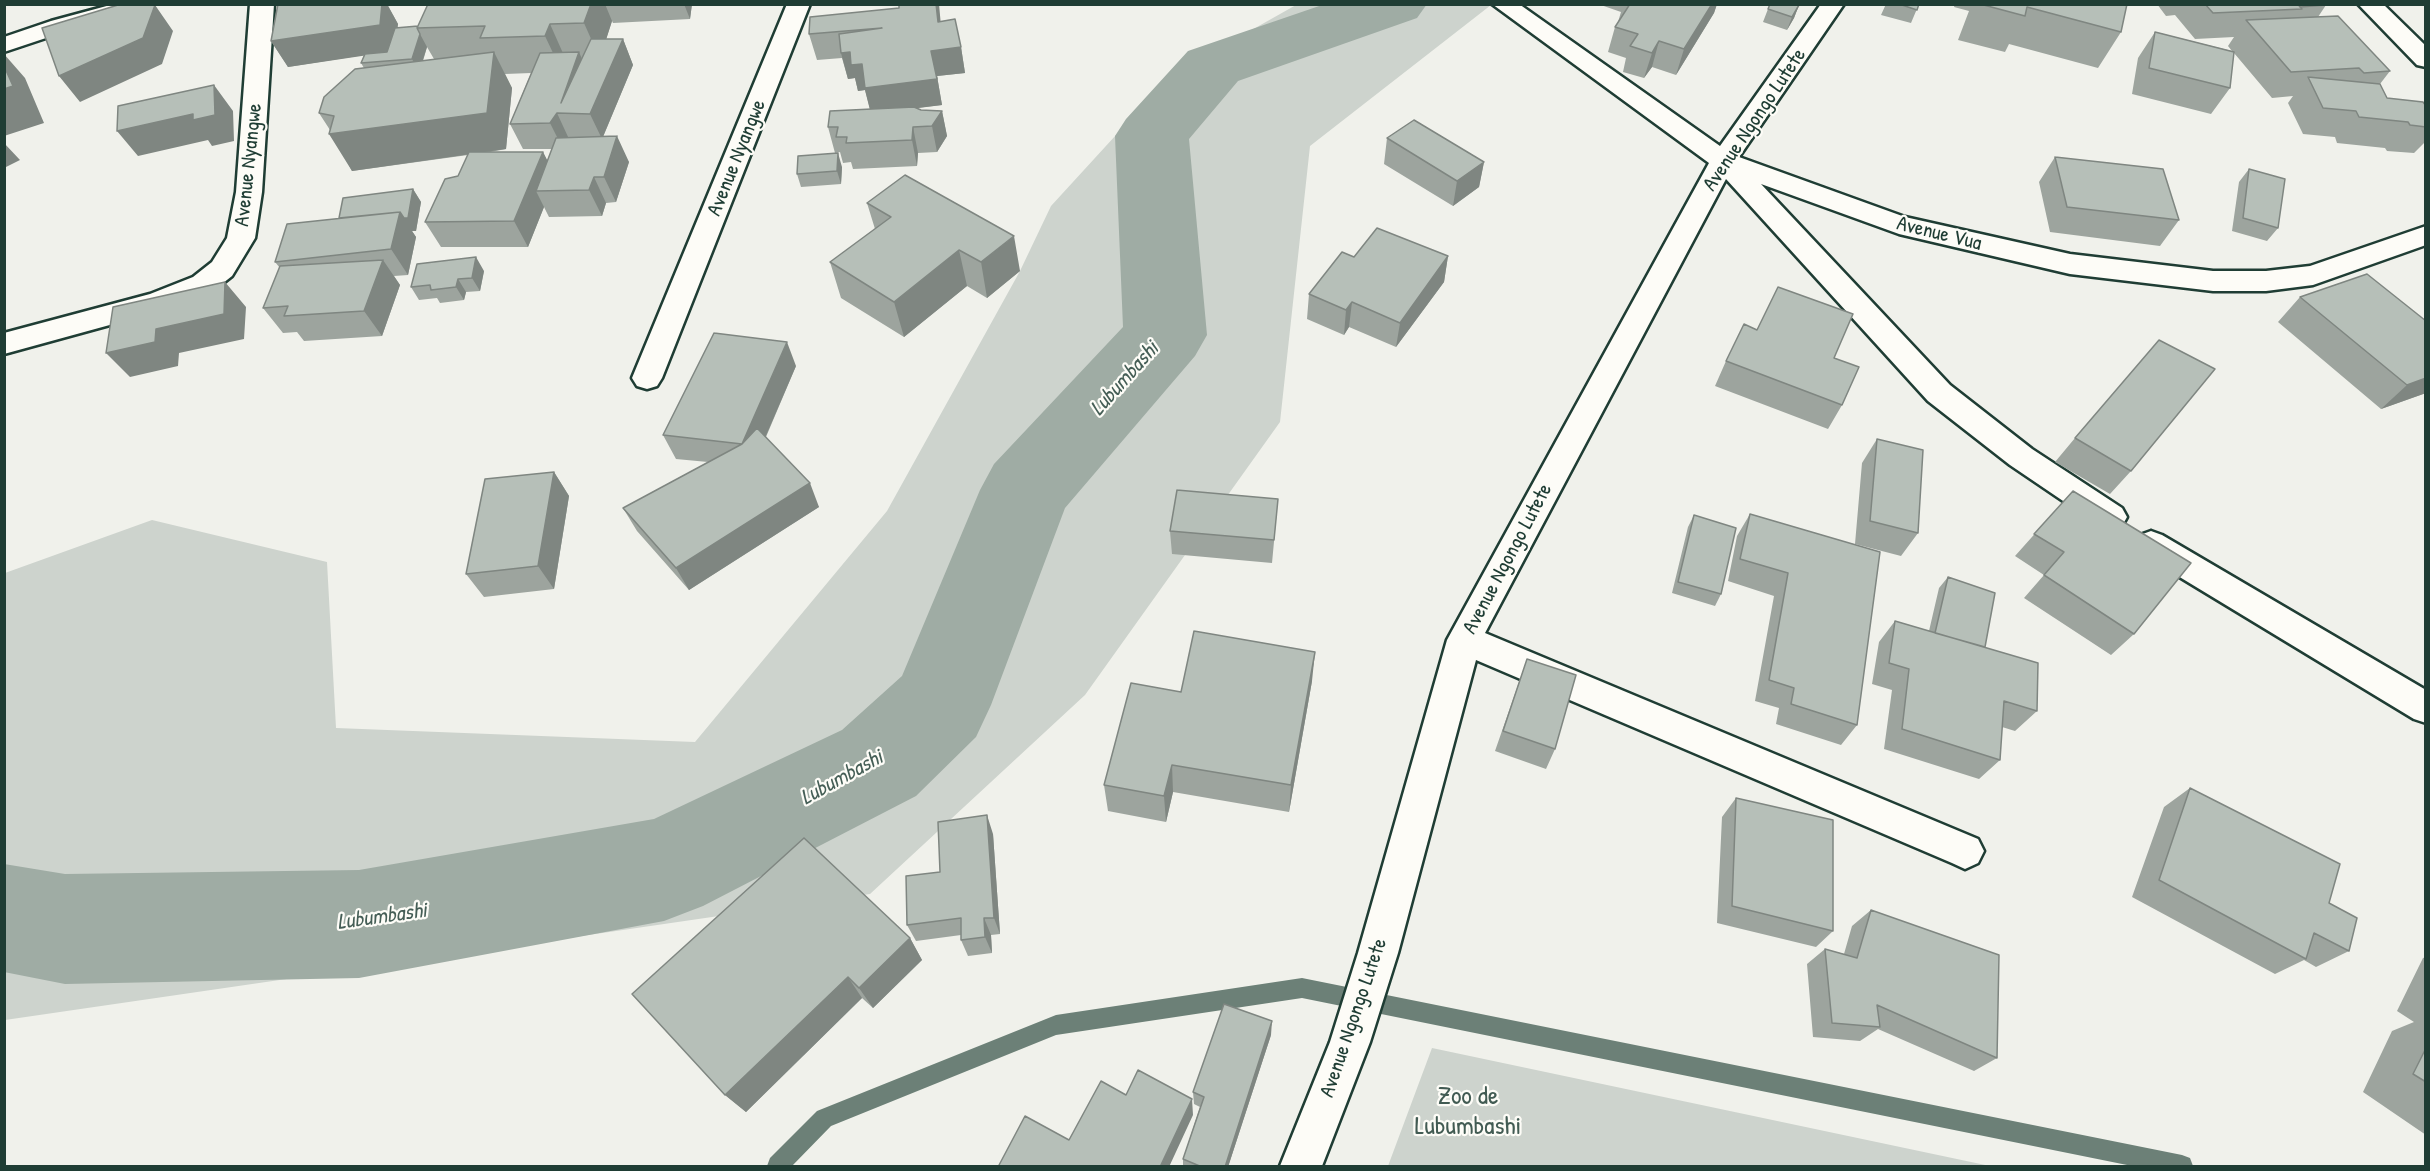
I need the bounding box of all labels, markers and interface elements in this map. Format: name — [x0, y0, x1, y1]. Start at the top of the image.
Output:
street label: Avenue Ngongo Lutete — [1698, 44, 1812, 196]
street label: Avenue Nyangwe — [702, 96, 772, 220]
street label: Avenue Nyangwe — [230, 102, 268, 228]
street label: Avenue Vua — [1894, 211, 1984, 257]
water label: Lubumbashi — [1085, 337, 1165, 421]
street label: Avenue Ngongo Lutete — [1458, 480, 1558, 638]
water label: Lubumbashi — [796, 745, 888, 811]
water label: Lubumbashi — [336, 898, 428, 936]
street label: Avenue Ngongo Lutete — [1315, 935, 1393, 1101]
park label: Zoo de Lubumbashi — [1415, 1081, 1521, 1142]

